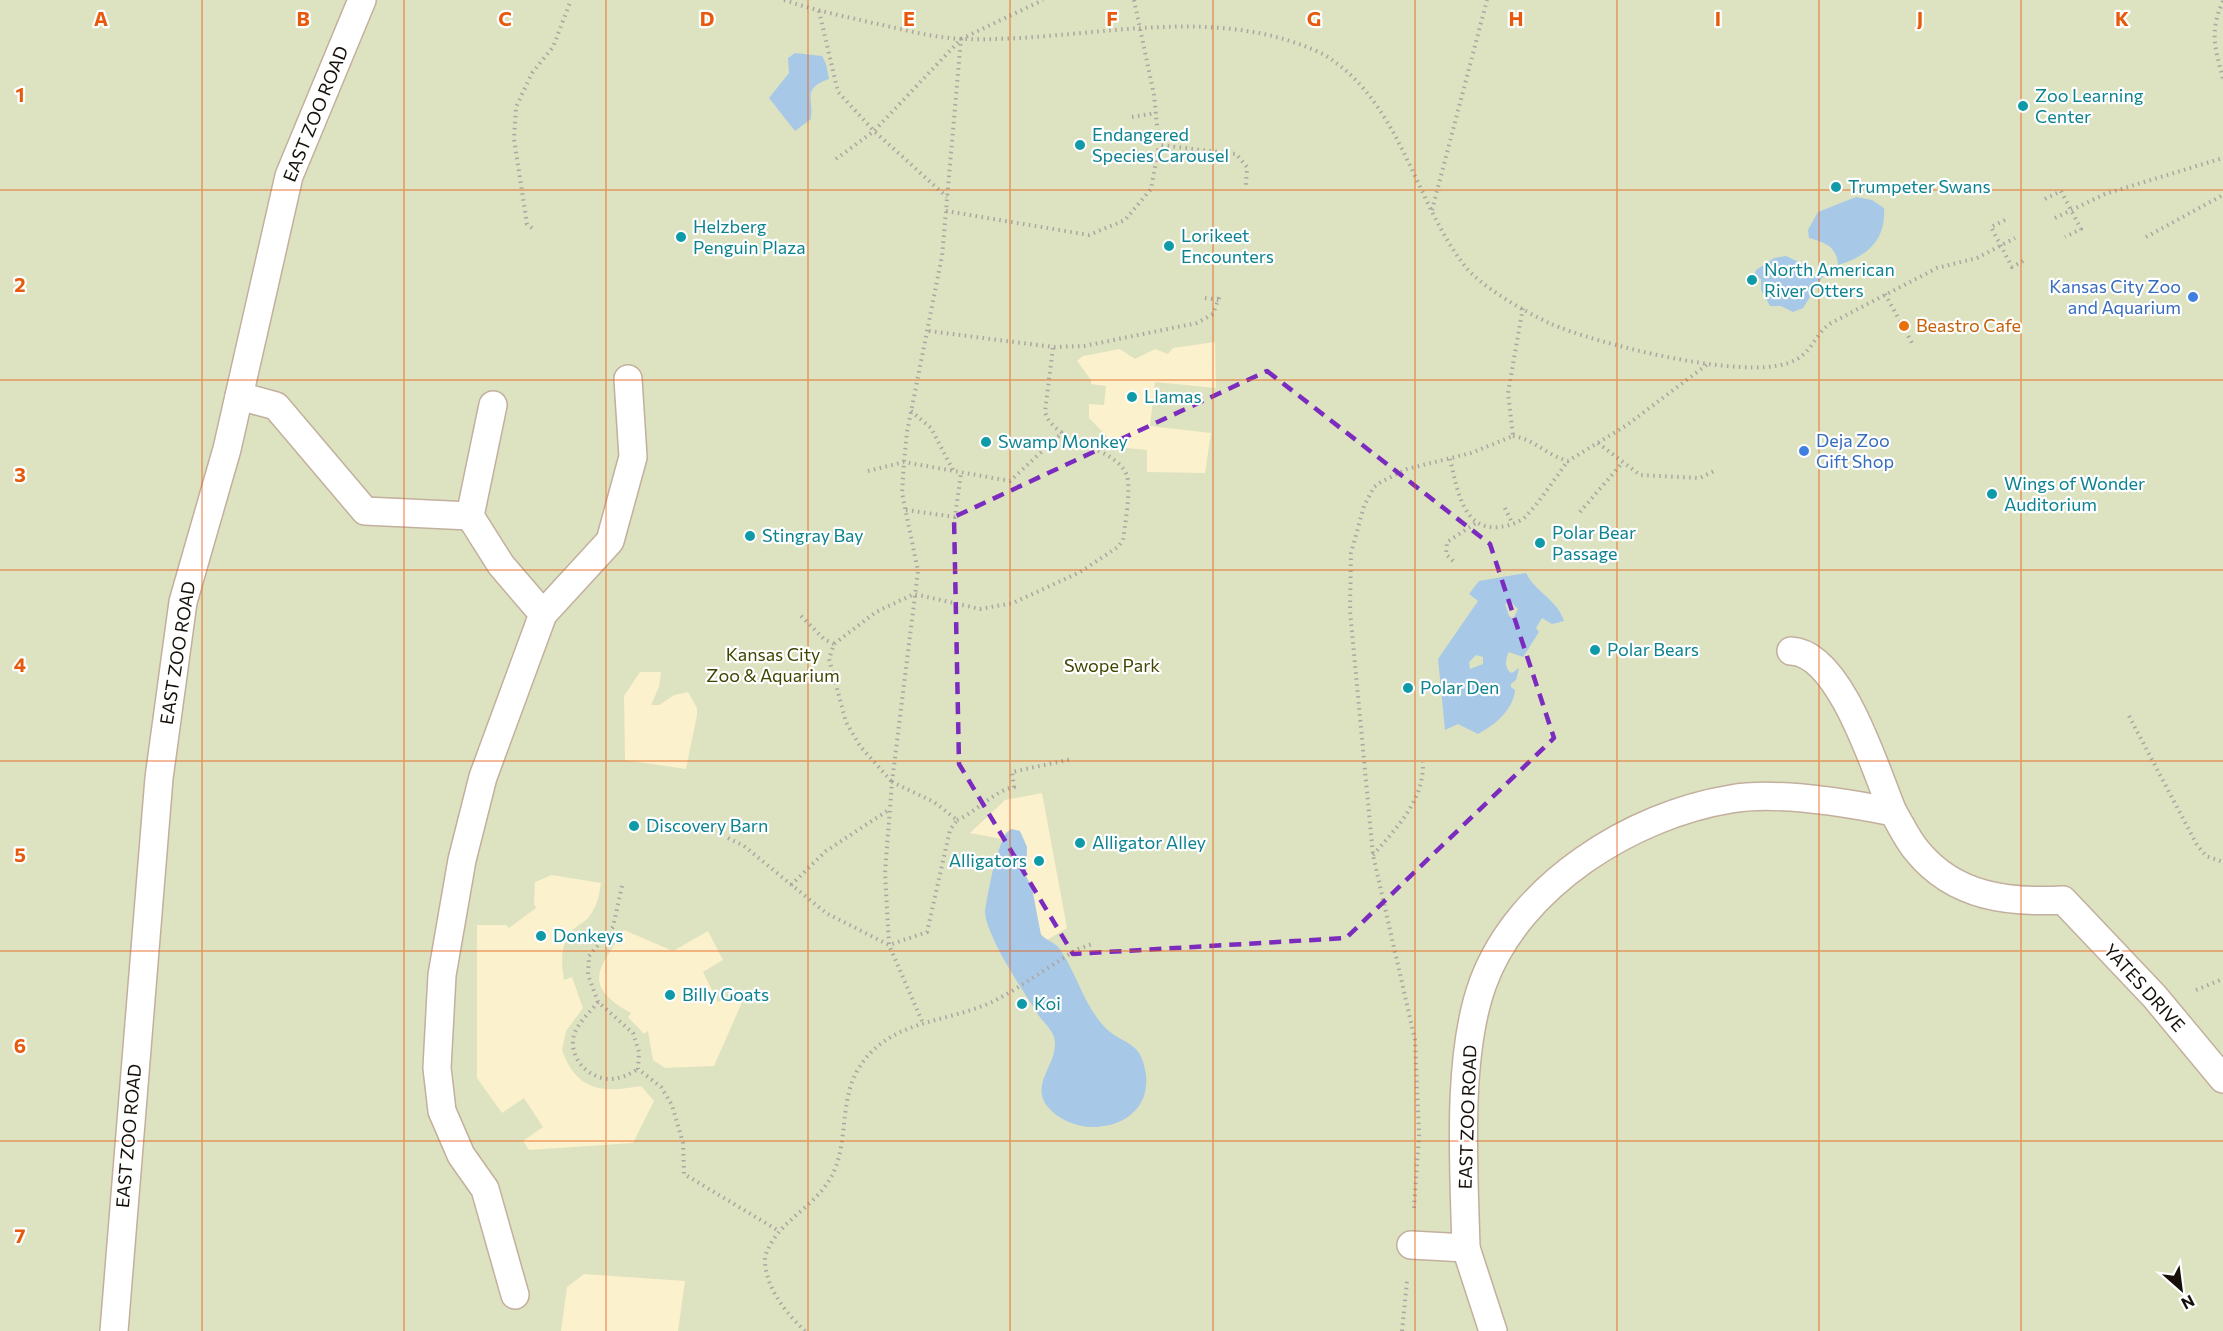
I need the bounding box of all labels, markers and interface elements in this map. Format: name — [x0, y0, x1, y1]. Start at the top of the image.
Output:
text: A — [94, 6, 108, 30]
text: B — [296, 6, 310, 30]
text: C — [498, 6, 512, 30]
text: D — [700, 6, 714, 30]
text: E — [903, 6, 915, 30]
text: F — [1106, 6, 1118, 30]
text: G — [1307, 6, 1321, 30]
text: H — [1509, 6, 1524, 30]
text: I — [1715, 6, 1721, 30]
text: J — [1917, 6, 1923, 30]
text: K — [2115, 6, 2129, 30]
street label: EAST ZOO ROAD — [278, 42, 352, 185]
text: 1 — [15, 82, 25, 106]
place label: Zoo Learning Center — [2035, 84, 2144, 127]
marker: Zoo Learning Center — [2016, 99, 2030, 113]
place label: Endangered Species Carousel — [1092, 123, 1229, 166]
marker: Endangered Species Carousel — [1073, 138, 1087, 152]
place label: Trumpeter Swans — [1848, 175, 1991, 197]
marker: Trumpeter Swans — [1829, 180, 1843, 194]
place label: Helzberg Penguin Plaza — [693, 215, 806, 258]
place label: Lorikeet Encounters — [1181, 224, 1274, 267]
marker: Helzberg Penguin Plaza — [674, 230, 688, 244]
marker: Lorikeet Encounters — [1162, 239, 1176, 253]
place label: North American River Otters — [1764, 258, 1895, 301]
text: 2 — [14, 272, 26, 296]
marker: North American River Otters — [1745, 273, 1759, 287]
place label: Kansas City Zoo and Aquarium — [2049, 275, 2181, 318]
marker: Kansas City Zoo and Aquarium — [2186, 290, 2200, 304]
place label: Beastro Cafe — [1916, 314, 2021, 336]
marker: Beastro Cafe — [1897, 319, 1911, 333]
place label: Llamas — [1144, 385, 1202, 407]
marker: Llamas — [1125, 390, 1139, 404]
place label: Deja Zoo Gift Shop — [1816, 429, 1894, 472]
place label: Swamp Monkey — [998, 430, 1128, 452]
marker: Swamp Monkey — [979, 435, 993, 449]
marker: Deja Zoo Gift Shop — [1797, 444, 1811, 458]
text: 3 — [14, 462, 26, 486]
place label: Wings of Wonder Auditorium — [2004, 472, 2145, 515]
marker: Wings of Wonder Auditorium — [1985, 487, 1999, 501]
place label: Polar Bear Passage — [1552, 521, 1636, 564]
place label: Stingray Bay — [762, 524, 864, 546]
marker: Stingray Bay — [743, 529, 757, 543]
marker: Polar Bear Passage — [1533, 536, 1547, 550]
street label: EAST ZOO ROAD — [155, 580, 199, 726]
place label: Polar Bears — [1607, 638, 1699, 660]
park label: Kansas City Zoo & Aquarium — [706, 643, 840, 686]
marker: Polar Bears — [1588, 643, 1602, 657]
text: 4 — [14, 652, 26, 676]
park label: Swope Park — [1064, 654, 1160, 676]
place label: Polar Den — [1420, 676, 1499, 698]
marker: Polar Den — [1401, 681, 1415, 695]
place label: Discovery Barn — [646, 814, 768, 836]
marker: Discovery Barn — [627, 819, 641, 833]
place label: Alligator Alley — [1092, 831, 1206, 853]
marker: Alligator Alley — [1073, 836, 1087, 850]
text: 5 — [14, 842, 26, 866]
place label: Alligators — [949, 849, 1027, 871]
marker: Alligators — [1032, 854, 1046, 868]
place label: Donkeys — [553, 924, 623, 946]
marker: Donkeys — [534, 929, 548, 943]
street label: YATES DRIVE — [2100, 939, 2190, 1036]
place label: Billy Goats — [682, 983, 769, 1005]
marker: Billy Goats — [663, 988, 677, 1002]
place label: Koi — [1034, 992, 1061, 1014]
marker: Koi — [1015, 997, 1029, 1011]
text: 6 — [14, 1033, 26, 1057]
street label: EAST ZOO ROAD — [1453, 1044, 1481, 1190]
street label: EAST ZOO ROAD — [111, 1063, 145, 1209]
text: 7 — [15, 1223, 26, 1247]
north arrow — [2151, 1259, 2211, 1319]
text: N — [2179, 1291, 2198, 1314]

